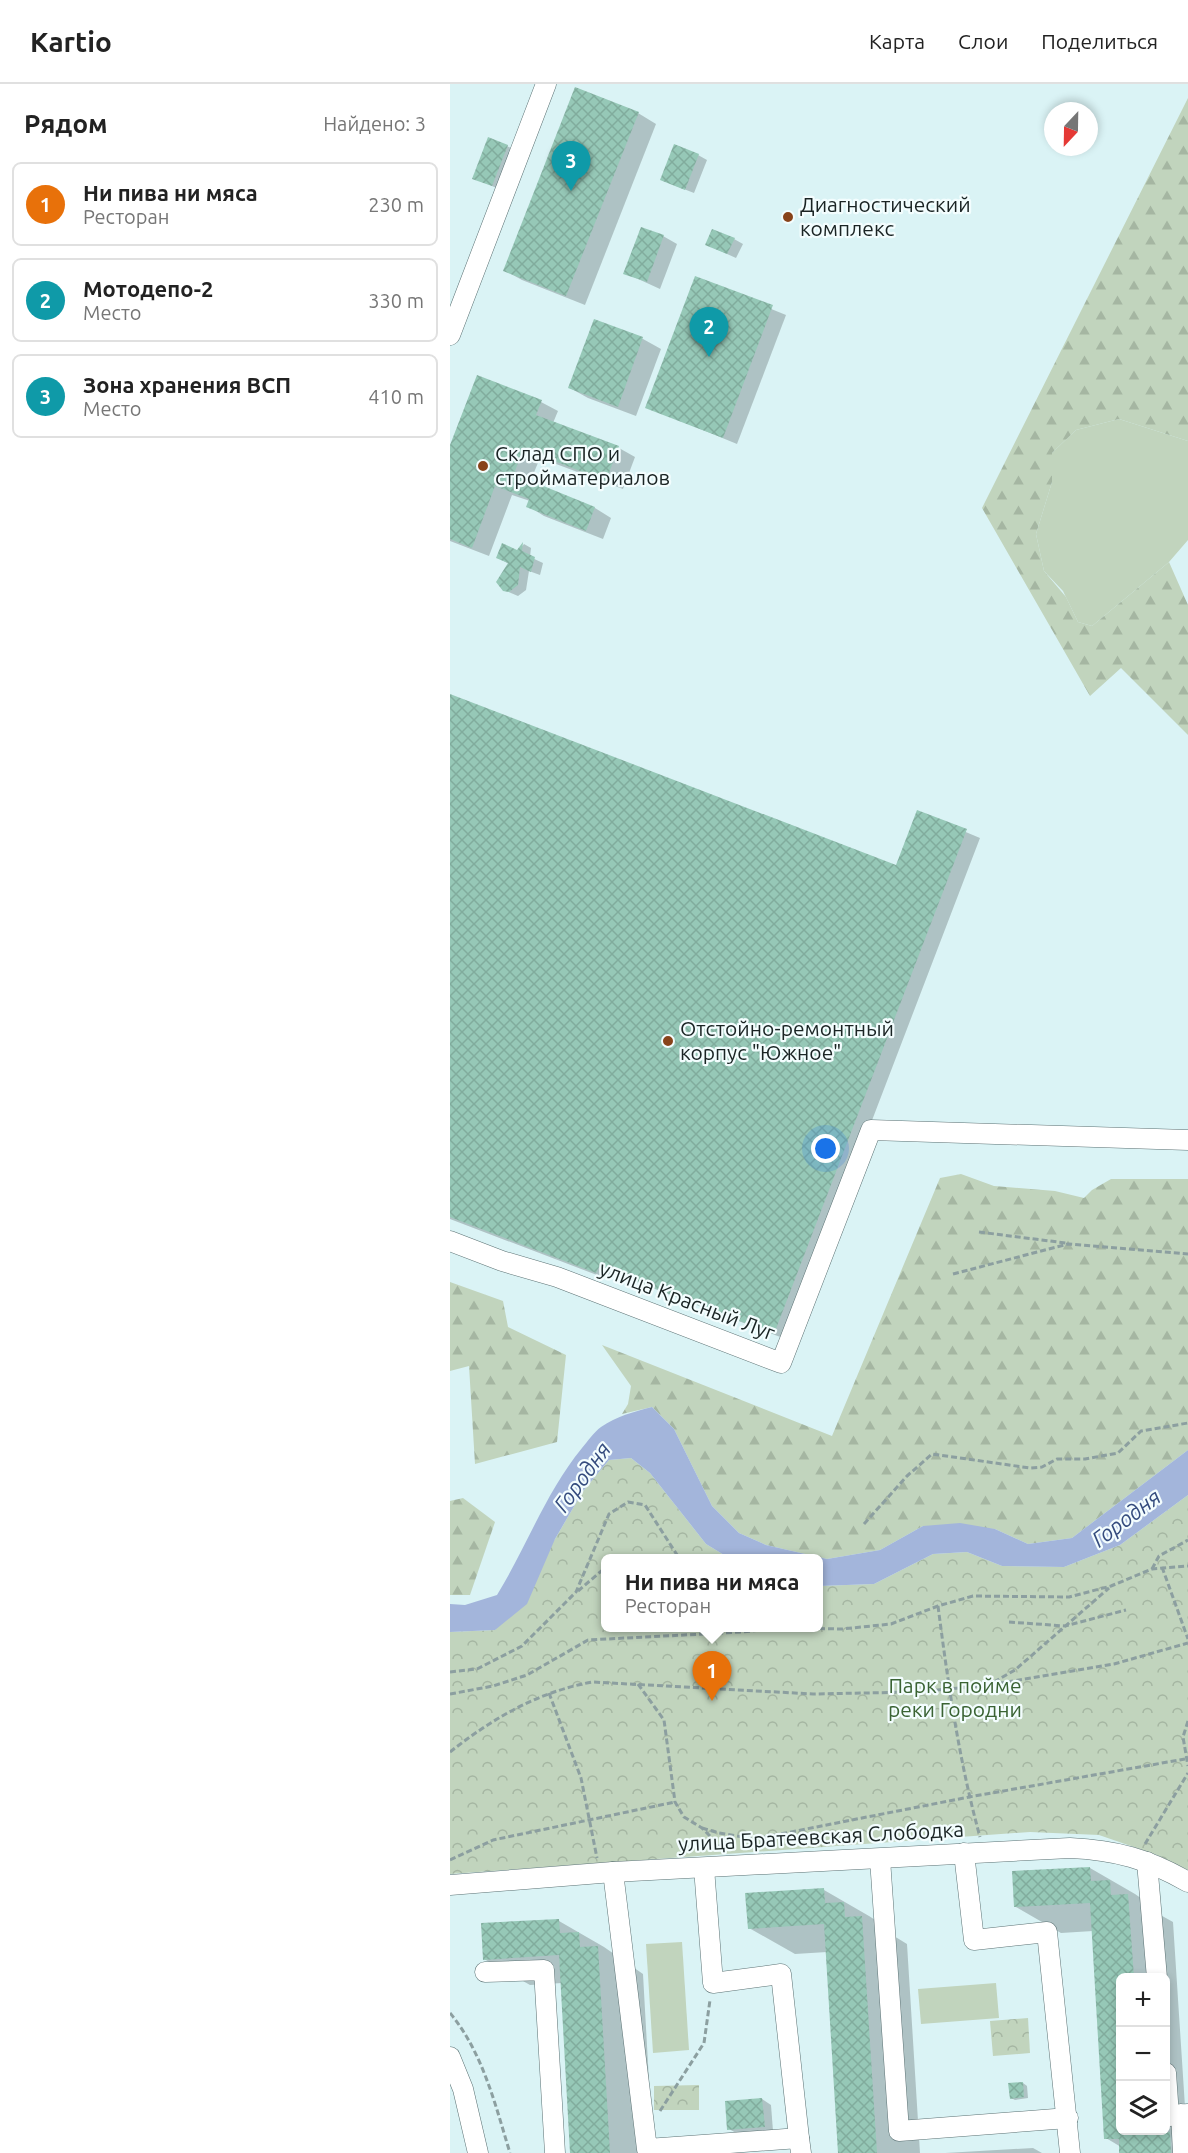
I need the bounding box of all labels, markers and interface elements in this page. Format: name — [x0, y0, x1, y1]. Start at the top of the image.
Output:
text: Kartio — [30, 26, 112, 57]
text: Карта — [869, 29, 925, 53]
text: Слои — [958, 29, 1008, 53]
text: Поделиться — [1041, 29, 1158, 53]
north arrow — [1044, 102, 1098, 156]
text: Рядом — [24, 109, 108, 138]
text: Найдено: 3 — [323, 112, 426, 135]
pin: 3 — [552, 141, 590, 191]
text: Ни пива ни мяса — [83, 180, 258, 205]
place label: Диагностический комплекс — [800, 192, 971, 240]
text: 1 — [40, 193, 51, 216]
text: 230 m — [368, 193, 424, 216]
text: Ресторан — [83, 205, 169, 228]
marker: Диагностический комплекс — [781, 210, 795, 224]
text: Мотодепо-2 — [83, 276, 213, 301]
text: 2 — [40, 289, 51, 312]
text: 330 m — [368, 289, 424, 312]
text: Место — [83, 301, 142, 324]
pin: 2 — [690, 308, 728, 357]
text: Зона хранения ВСП — [83, 372, 291, 397]
text: 3 — [40, 385, 51, 408]
text: 410 m — [368, 385, 424, 408]
text: Место — [83, 397, 142, 420]
place label: Склад СПО и стройматериалов — [495, 441, 670, 489]
marker: Склад СПО и стройматериалов — [476, 459, 490, 473]
place label: Отстойно-ремонтный корпус "Южное" — [680, 1016, 894, 1064]
marker: Отстойно-ремонтный корпус "Южное" — [661, 1034, 675, 1048]
your location — [811, 1134, 840, 1163]
street label: улица Красный Луг — [596, 1256, 779, 1345]
water label: Городня — [548, 1437, 615, 1516]
water label: Городня — [1086, 1484, 1165, 1552]
popup — [601, 1554, 823, 1632]
text: Ни пива ни мяса — [625, 1569, 799, 1594]
text: Ресторан — [625, 1594, 711, 1617]
pin: 1 — [692, 1652, 732, 1701]
park label: Парк в пойме реки Городни — [888, 1673, 1022, 1721]
street label: улица Братеевская Слободка — [677, 1817, 964, 1855]
map controls — [1116, 1973, 1170, 2135]
button: + — [1116, 1973, 1170, 2027]
button: − — [1116, 2027, 1170, 2081]
button: layers — [1116, 2081, 1170, 2135]

